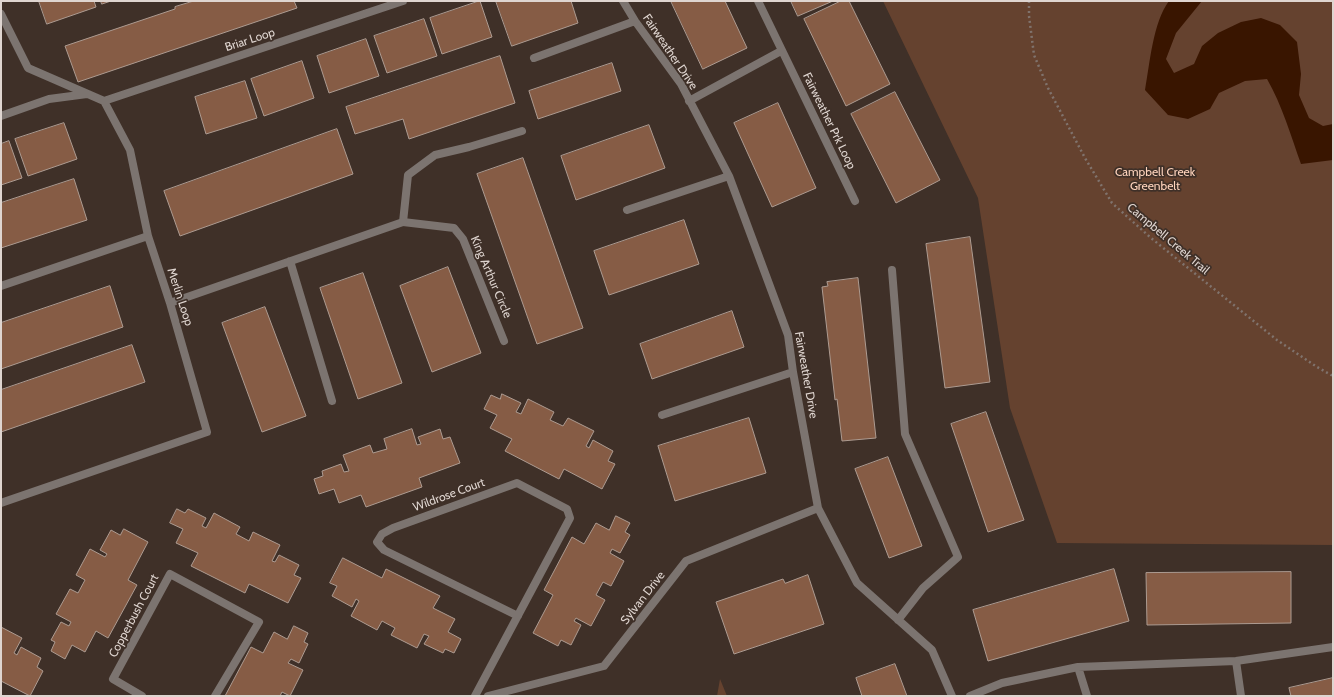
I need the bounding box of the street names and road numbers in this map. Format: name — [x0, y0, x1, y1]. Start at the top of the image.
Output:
street label: Fairweather Drive — [639, 11, 701, 93]
street label: Briar Loop — [223, 25, 277, 55]
street label: Fairweather Prk Loop — [799, 70, 859, 172]
street label: Campbell Creek Trail — [1124, 200, 1212, 278]
street label: King Arthur Circle — [467, 234, 515, 320]
street label: Merlin Loop — [164, 266, 196, 328]
street label: Fairweather Drive — [791, 330, 821, 420]
street label: Wildrose Court — [411, 475, 487, 515]
street label: Sylvan Drive — [618, 569, 668, 627]
street label: Copperbush Court — [106, 572, 162, 660]

